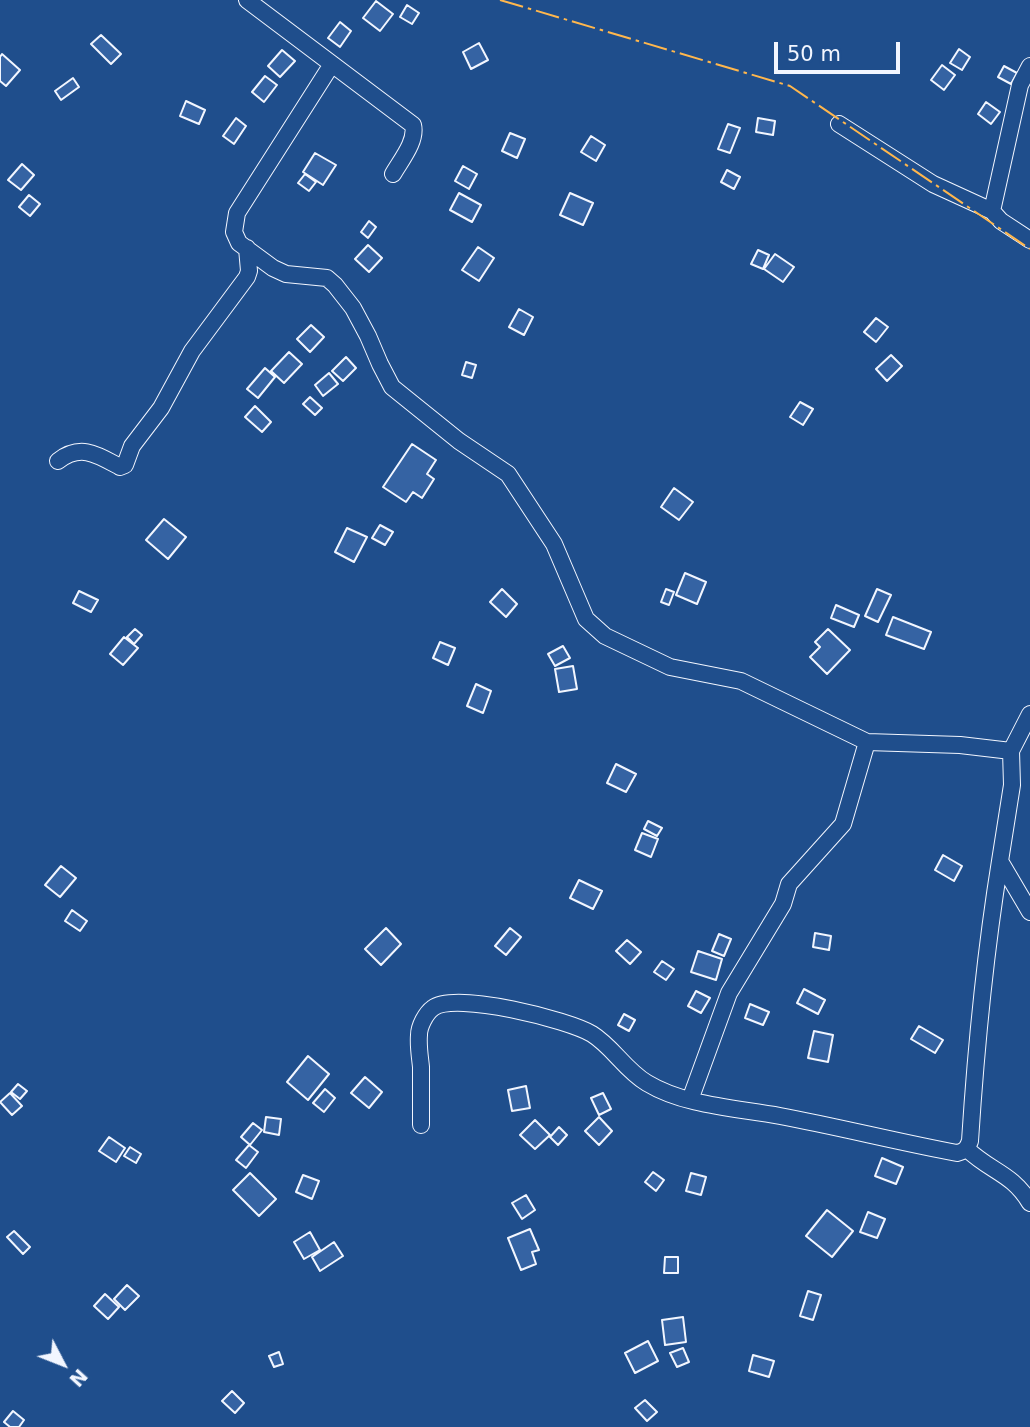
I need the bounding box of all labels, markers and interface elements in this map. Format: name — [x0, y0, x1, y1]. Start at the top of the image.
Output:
scale bar — [778, 28, 904, 72]
text: 50 m — [787, 42, 841, 66]
north arrow — [28, 1329, 98, 1399]
text: N — [65, 1365, 92, 1391]

